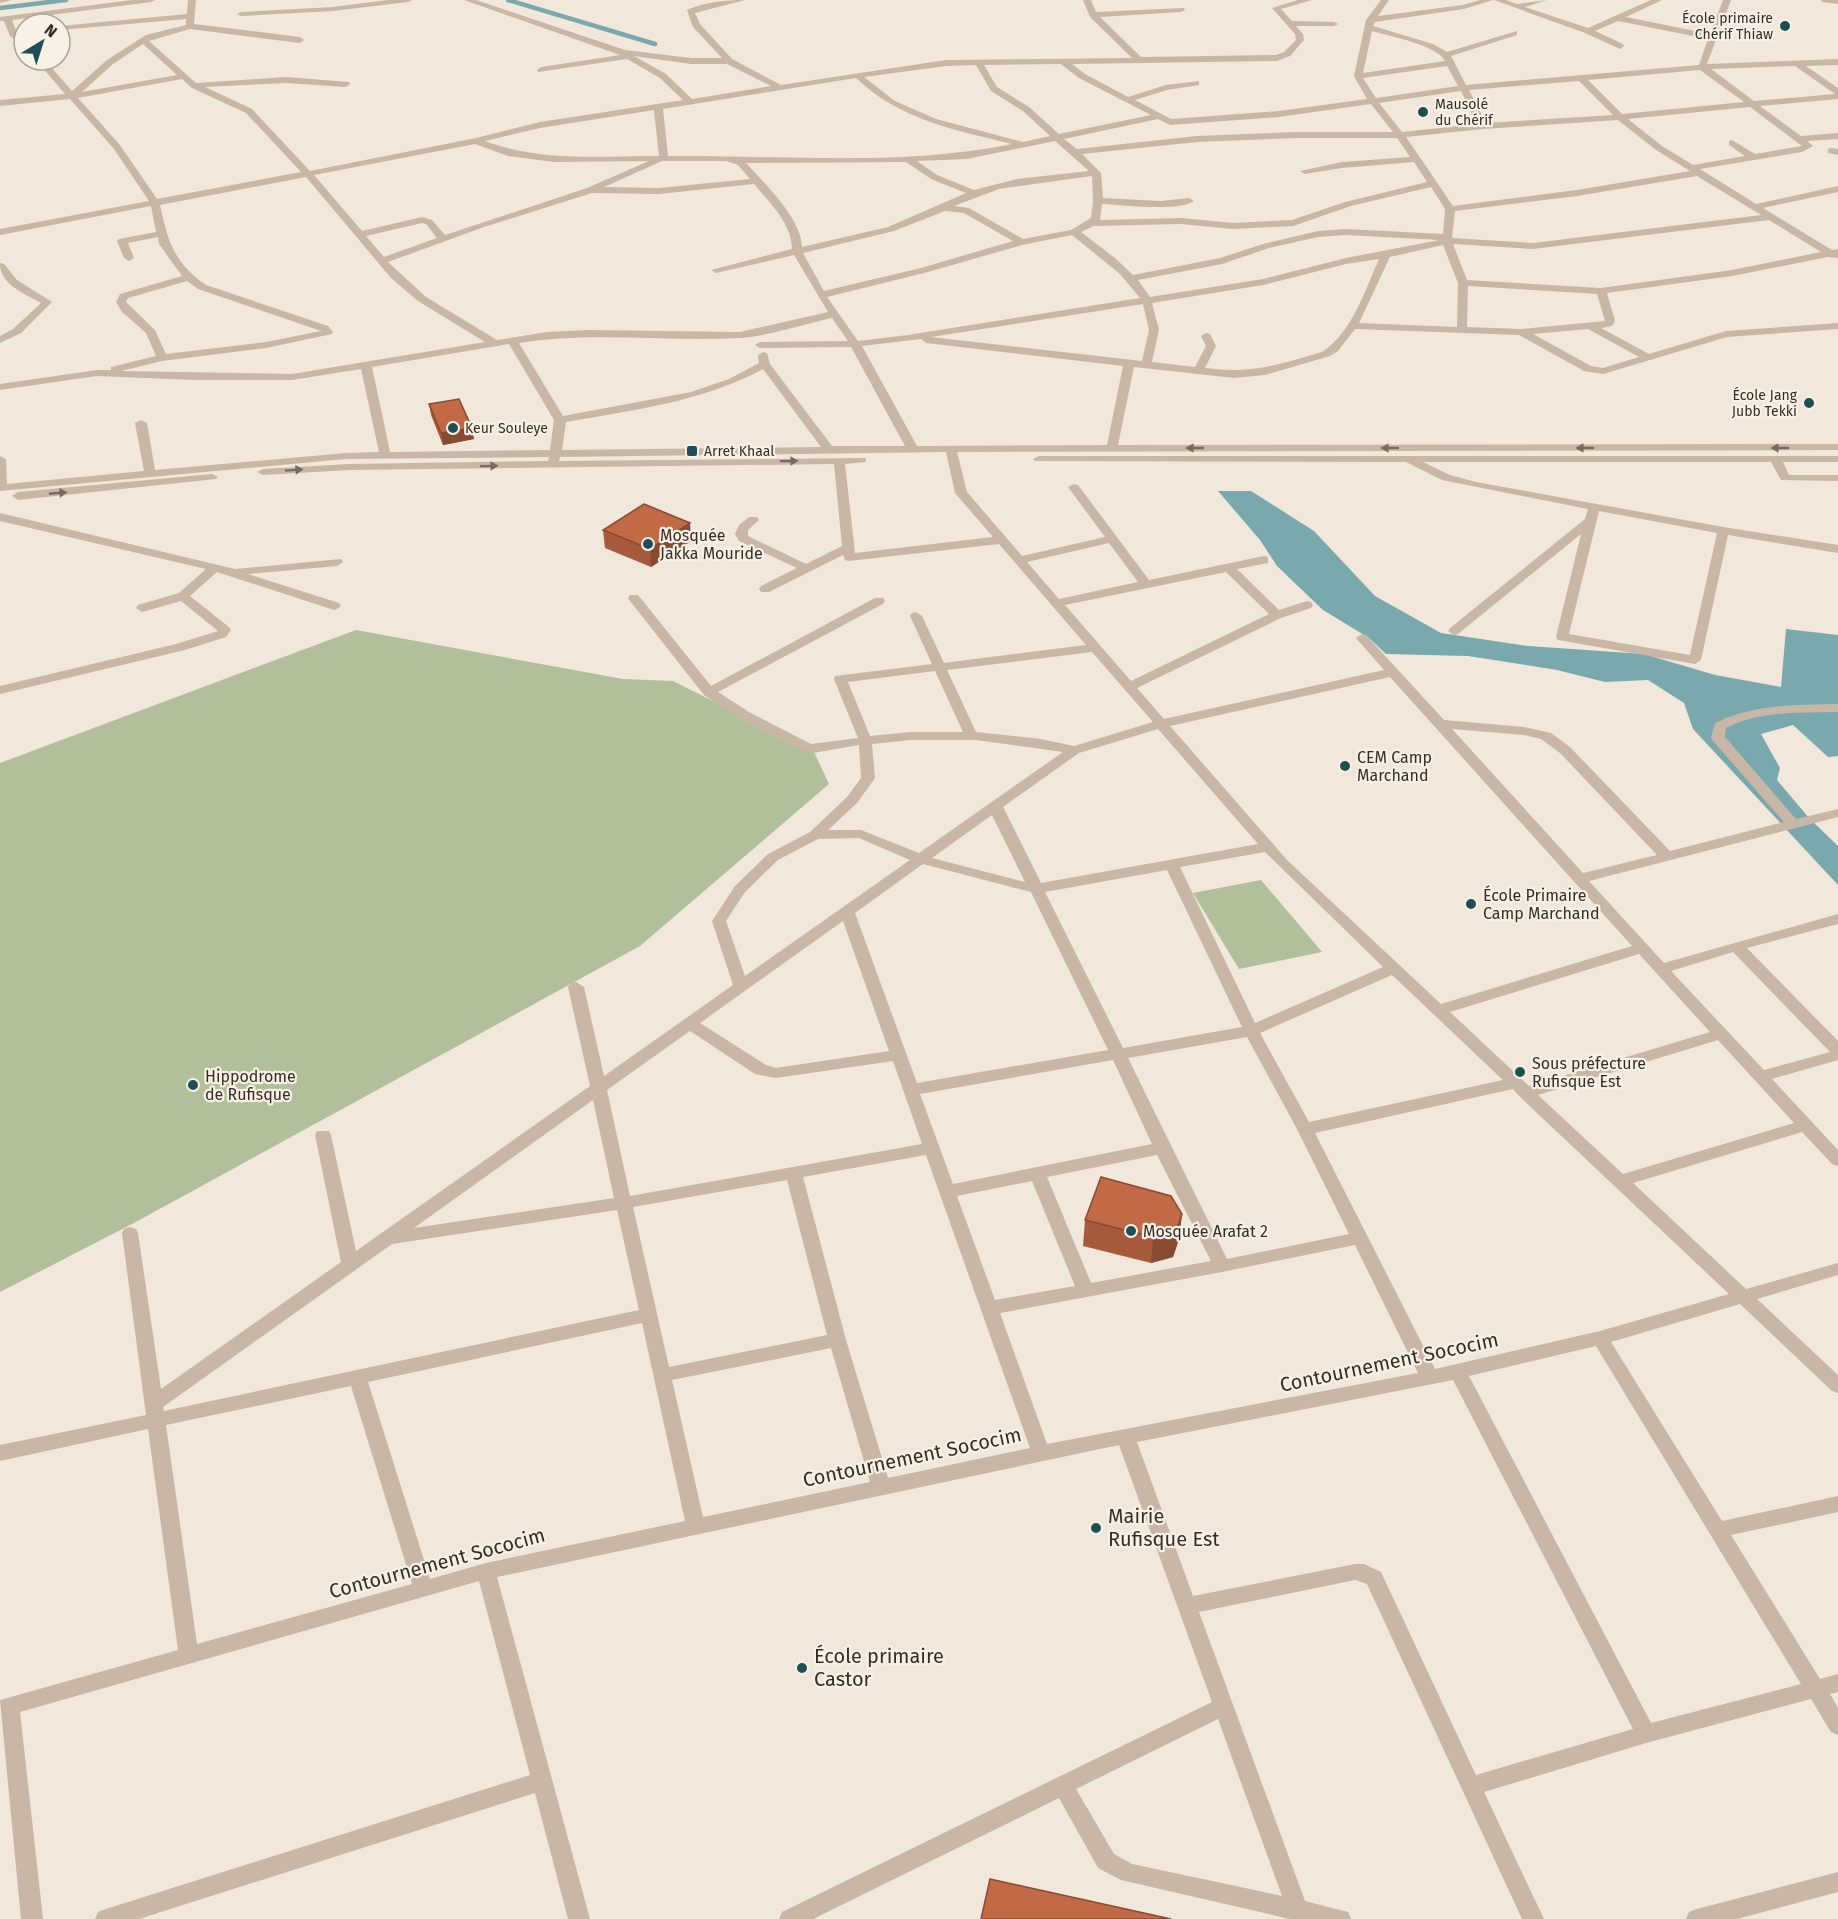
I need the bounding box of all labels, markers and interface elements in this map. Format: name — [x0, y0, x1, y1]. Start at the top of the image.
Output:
place label: École primaire Chérif Thiaw — [1682, 9, 1773, 43]
north arrow — [12, 12, 72, 72]
marker: École primaire Chérif Thiaw — [1778, 19, 1792, 33]
text: N — [41, 20, 61, 41]
place label: Mausolé du Chérif — [1435, 96, 1494, 129]
marker: Mausolé du Chérif — [1416, 105, 1430, 119]
place label: École Jang Jubb Tekki — [1732, 386, 1798, 420]
marker: École Jang Jubb Tekki — [1802, 396, 1816, 410]
place label: Keur Souleye — [465, 420, 548, 437]
marker: Keur Souleye — [446, 421, 460, 435]
place label: Arret Khaal — [704, 443, 774, 460]
one-way arrow — [1185, 443, 1204, 453]
one-way arrow — [1380, 443, 1399, 453]
one-way arrow — [1575, 443, 1594, 453]
one-way arrow — [1770, 443, 1789, 453]
marker: Arret Khaal — [685, 444, 699, 458]
one-way arrow — [780, 456, 799, 466]
one-way arrow — [480, 461, 499, 471]
one-way arrow — [285, 465, 304, 475]
one-way arrow — [49, 488, 68, 497]
place label: Mosquée Jakka Mouride — [660, 526, 763, 563]
marker: Mosquée Jakka Mouride — [641, 537, 655, 551]
place label: CEM Camp Marchand — [1357, 748, 1432, 785]
marker: CEM Camp Marchand — [1338, 759, 1352, 773]
place label: École Primaire Camp Marchand — [1483, 885, 1599, 923]
marker: École Primaire Camp Marchand — [1464, 897, 1478, 911]
place label: Sous préfecture Rufisque Est — [1532, 1054, 1646, 1091]
marker: Sous préfecture Rufisque Est — [1513, 1065, 1527, 1079]
place label: Hippodrome de Rufisque — [205, 1067, 296, 1104]
marker: Hippodrome de Rufisque — [186, 1078, 200, 1092]
place label: Mosquée Arafat 2 — [1143, 1222, 1268, 1241]
marker: Mosquée Arafat 2 — [1124, 1224, 1138, 1238]
street label: Contournement Sococim — [1278, 1327, 1500, 1397]
street label: Contournement Sococim — [801, 1422, 1023, 1492]
place label: Mairie Rufisque Est — [1108, 1504, 1220, 1551]
marker: Mairie Rufisque Est — [1089, 1521, 1103, 1535]
street label: Contournement Sococim — [326, 1523, 548, 1603]
place label: École primaire Castor — [814, 1644, 944, 1691]
marker: École primaire Castor — [795, 1661, 809, 1675]

